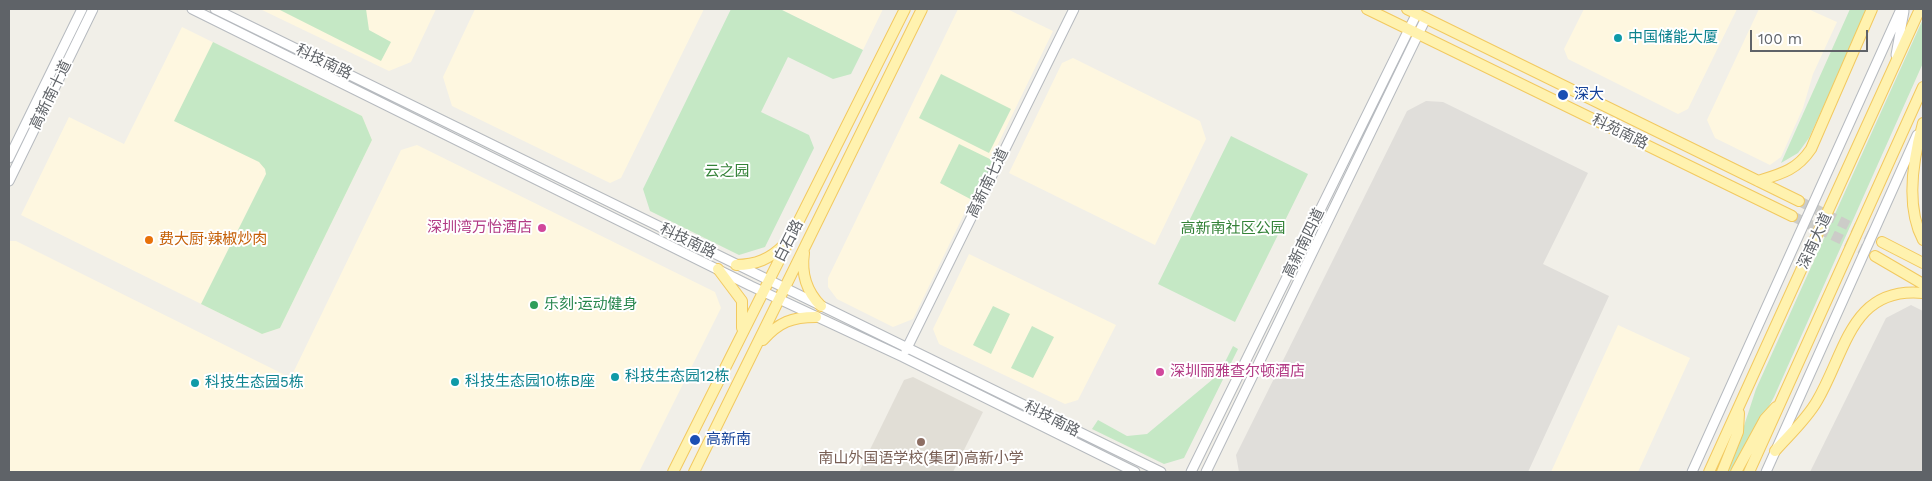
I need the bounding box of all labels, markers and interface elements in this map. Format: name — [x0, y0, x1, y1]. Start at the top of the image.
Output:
scale bar — [1752, 20, 1870, 52]
place label: 中国储能大厦 — [1628, 29, 1718, 47]
text: 100 m — [1758, 30, 1802, 48]
marker: 中国储能大厦 — [1612, 32, 1624, 44]
street label: 科技南路 — [293, 41, 355, 83]
street label: 高新南十道 — [26, 57, 76, 133]
place label: 深大 — [1574, 86, 1604, 104]
marker: 深大 — [1556, 88, 1570, 102]
street label: 科苑南路 — [1589, 111, 1651, 153]
street label: 高新南七道 — [963, 145, 1013, 221]
park label: 云之园 — [705, 163, 749, 181]
street label: 高新南四道 — [1279, 205, 1329, 281]
street label: 深南大道 — [1794, 210, 1836, 272]
street label: 白石路 — [771, 217, 807, 265]
place label: 深圳湾万怡酒店 — [427, 219, 532, 237]
street label: 科技南路 — [657, 220, 719, 262]
park label: 高新南社区公园 — [1181, 220, 1285, 238]
marker: 深圳湾万怡酒店 — [536, 222, 548, 234]
place label: 费大厨·辣椒炒肉 — [159, 231, 267, 249]
marker: 费大厨·辣椒炒肉 — [143, 234, 155, 246]
place label: 乐刻·运动健身 — [544, 296, 637, 314]
marker: 乐刻·运动健身 — [528, 299, 540, 311]
place label: 深圳丽雅查尔顿酒店 — [1170, 363, 1305, 381]
marker: 深圳丽雅查尔顿酒店 — [1154, 366, 1166, 378]
place label: 科技生态园12栋 — [625, 368, 730, 386]
marker: 科技生态园12栋 — [609, 371, 621, 383]
place label: 科技生态园10栋B座 — [465, 373, 595, 391]
place label: 科技生态园5栋 — [205, 374, 304, 392]
marker: 科技生态园10栋B座 — [449, 376, 461, 388]
marker: 科技生态园5栋 — [189, 377, 201, 389]
street label: 科技南路 — [1021, 397, 1083, 441]
place label: 高新南 — [706, 431, 751, 449]
marker: 高新南 — [688, 433, 702, 447]
marker: 南山外国语学校(集团)高新小学 — [915, 436, 927, 448]
place label: 南山外国语学校(集团)高新小学 — [818, 450, 1024, 468]

